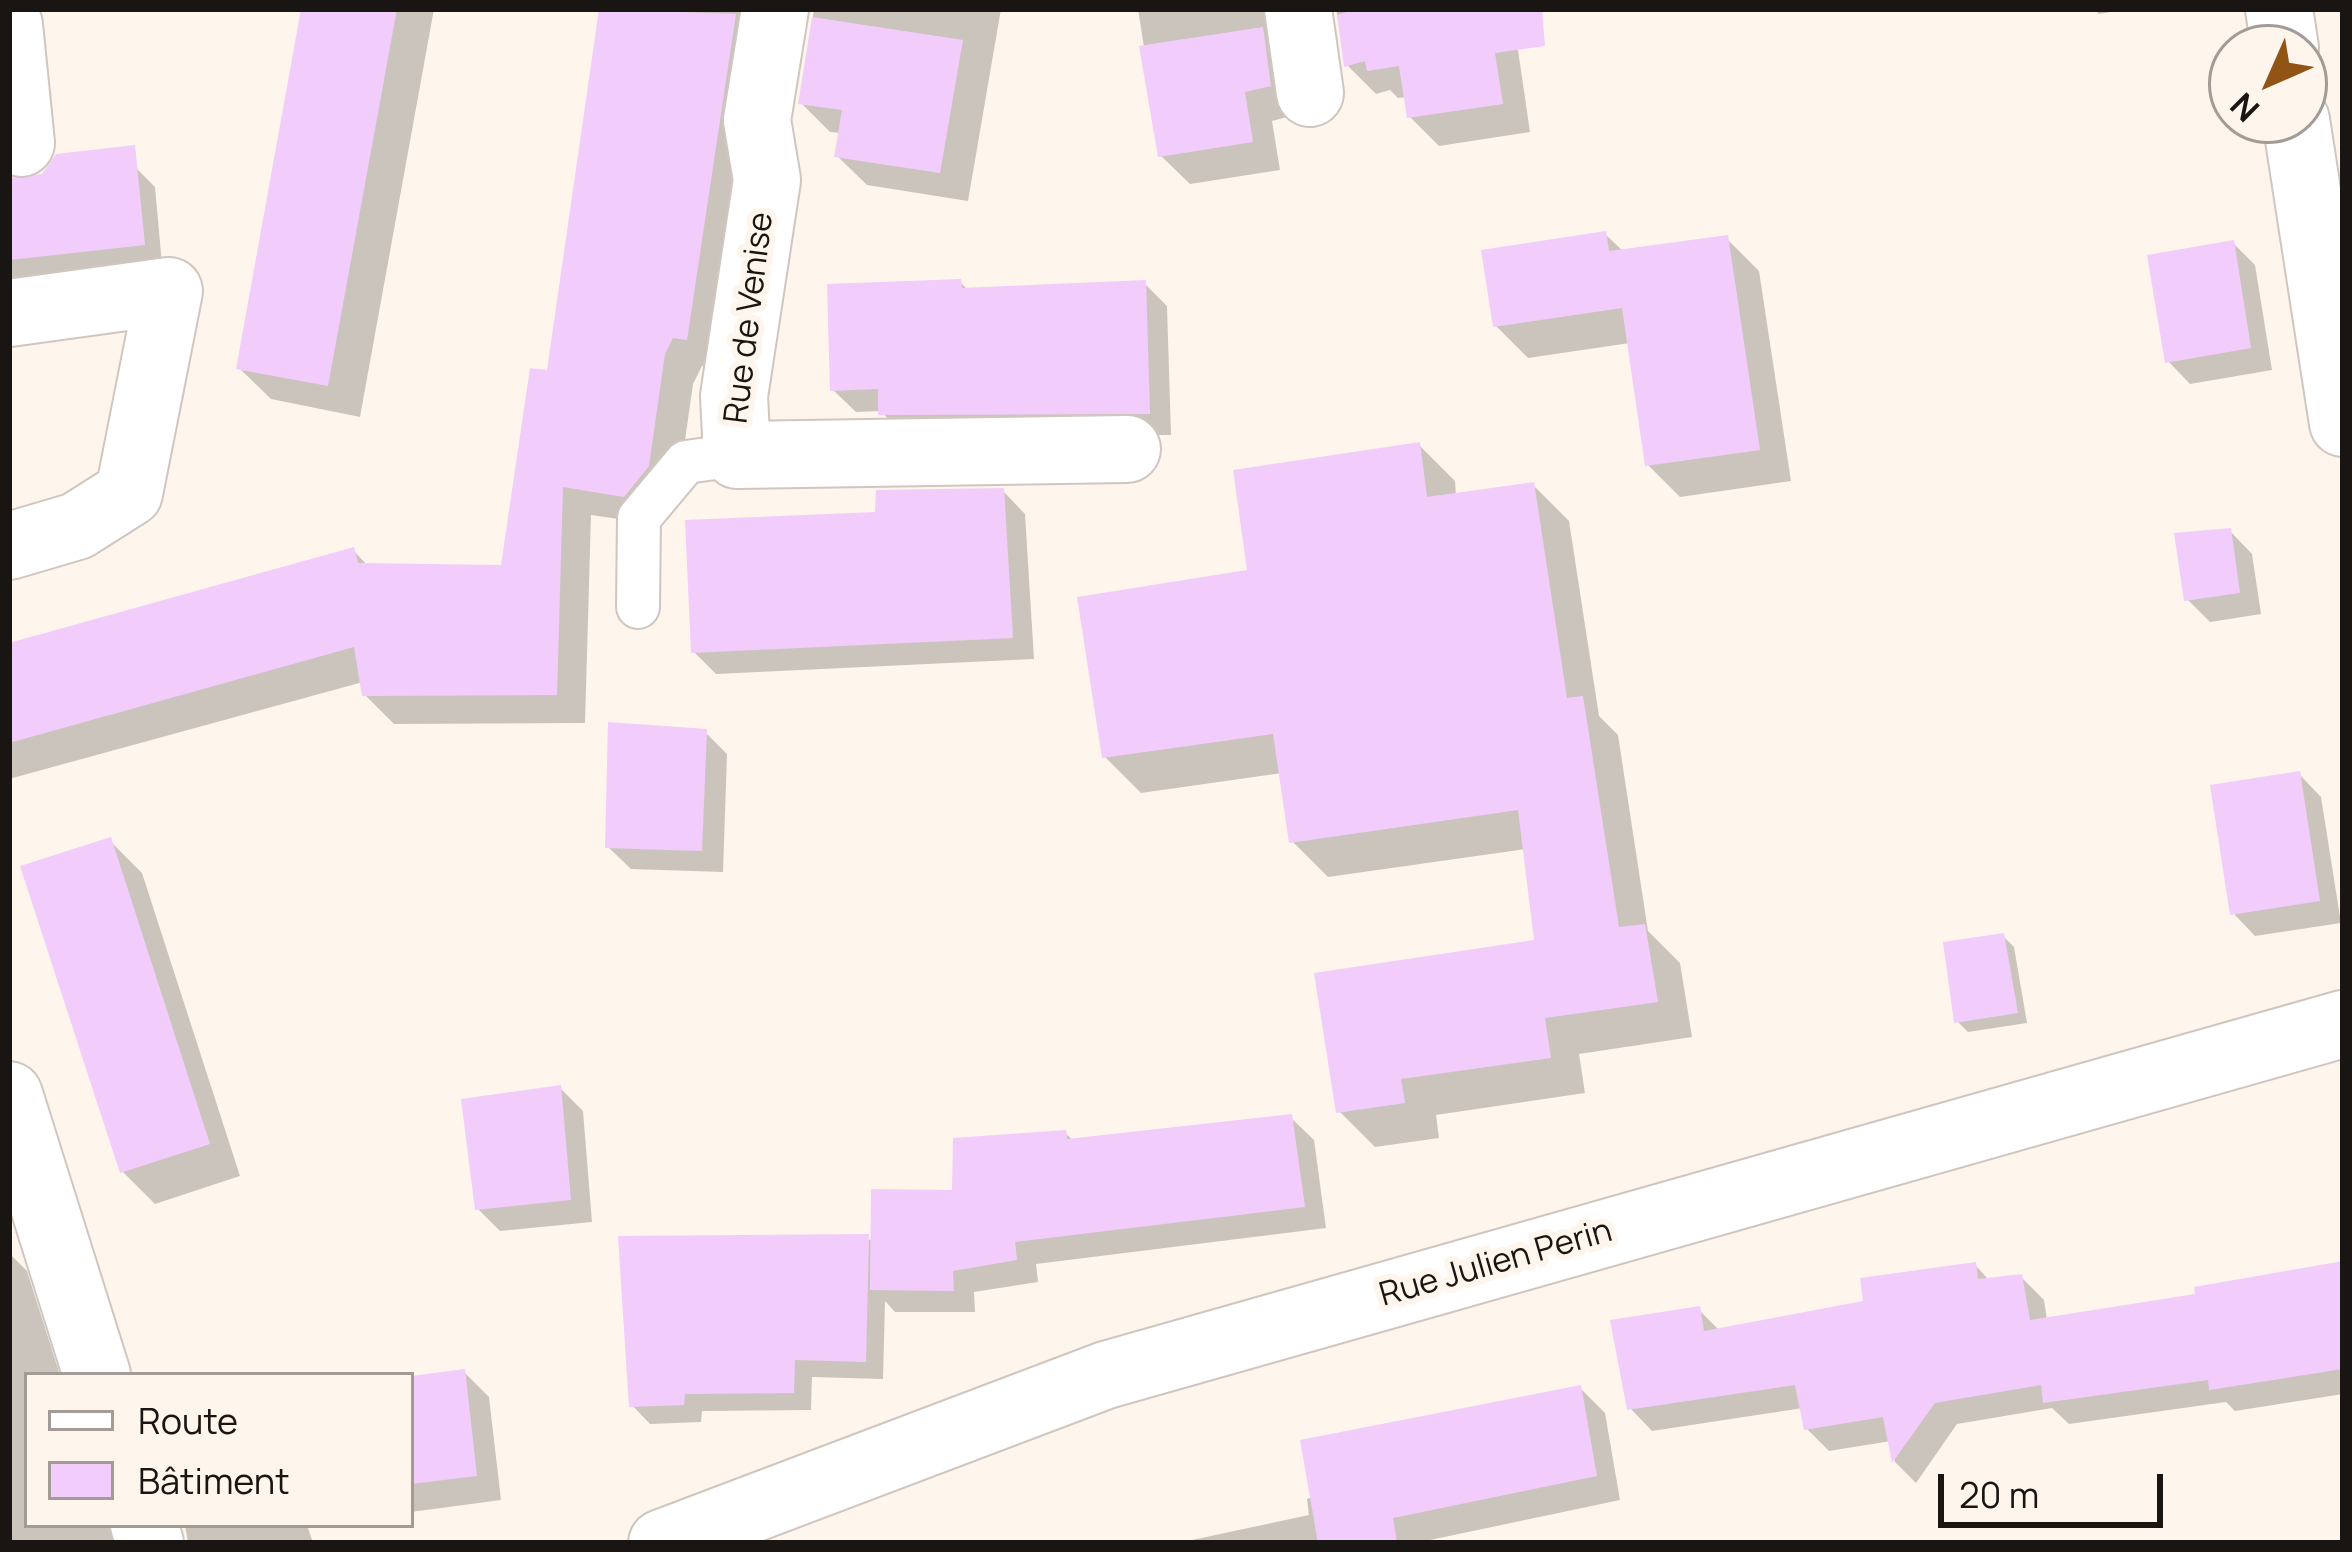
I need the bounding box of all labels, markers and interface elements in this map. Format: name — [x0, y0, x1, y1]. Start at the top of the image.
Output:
north arrow — [2208, 24, 2328, 144]
text: N — [2220, 83, 2269, 132]
street label: Rue de Venise — [717, 210, 783, 426]
street label: Rue Julien Perin — [1375, 1212, 1617, 1316]
legend — [24, 1372, 414, 1528]
text: Route — [138, 1396, 238, 1445]
scale bar — [1944, 1450, 2169, 1524]
text: Bâtiment — [138, 1456, 290, 1505]
text: 20 m — [1959, 1470, 2039, 1519]

